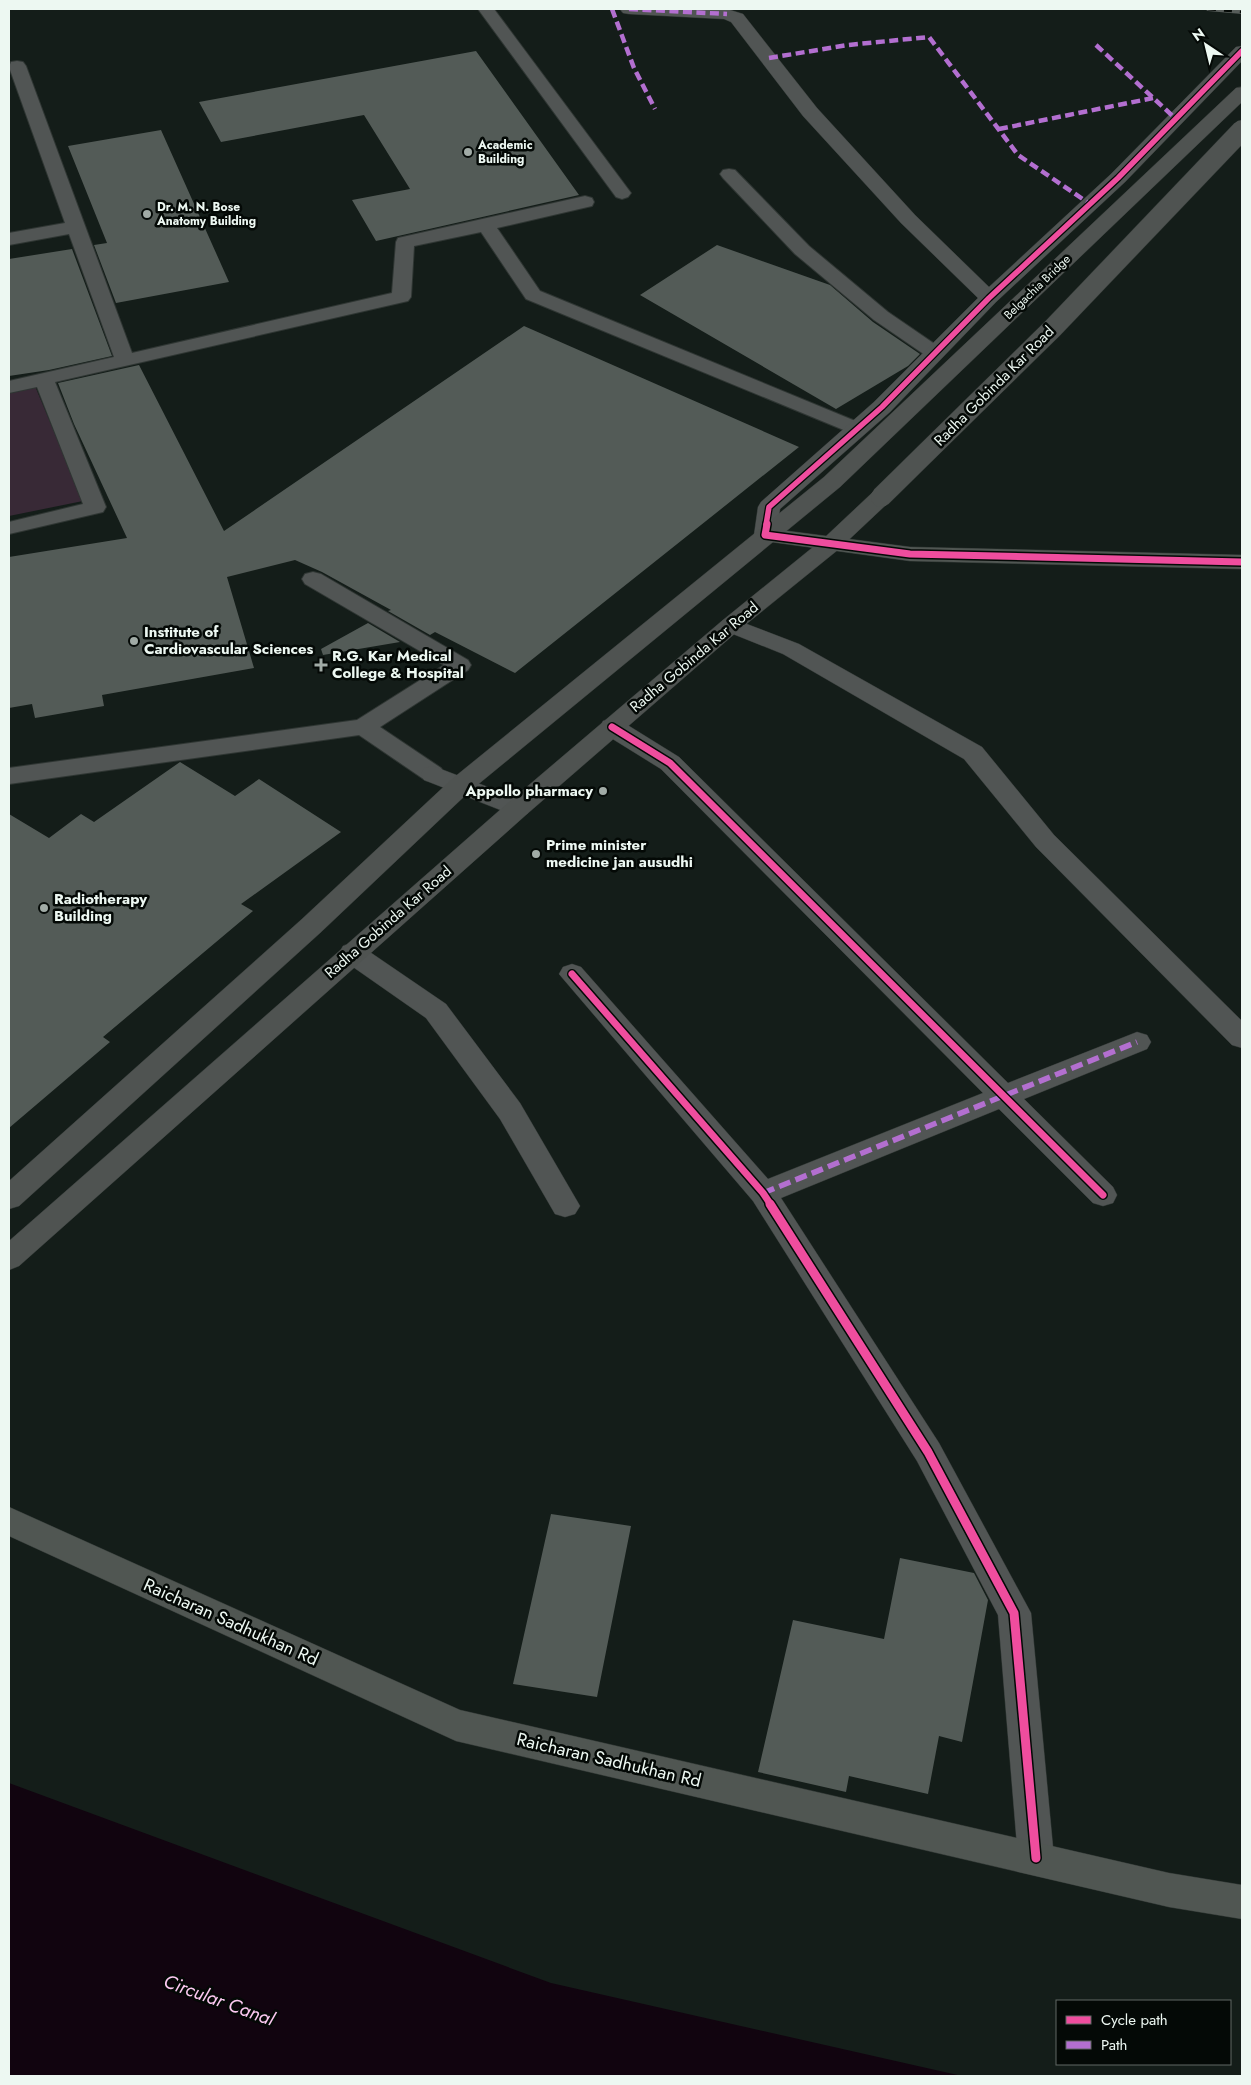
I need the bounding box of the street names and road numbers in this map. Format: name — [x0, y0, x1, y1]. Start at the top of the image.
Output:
street label: Belgachia Bridge — [1000, 250, 1074, 324]
street label: Radha Gobinda Kar Road — [929, 321, 1059, 451]
street label: Radha Gobinda Kar Road — [625, 597, 763, 717]
street label: Radha Gobinda Kar Road — [320, 861, 456, 983]
street label: Raicharan Sadhukhan Rd — [140, 1572, 322, 1672]
street label: Raicharan Sadhukhan Rd — [514, 1726, 704, 1794]

